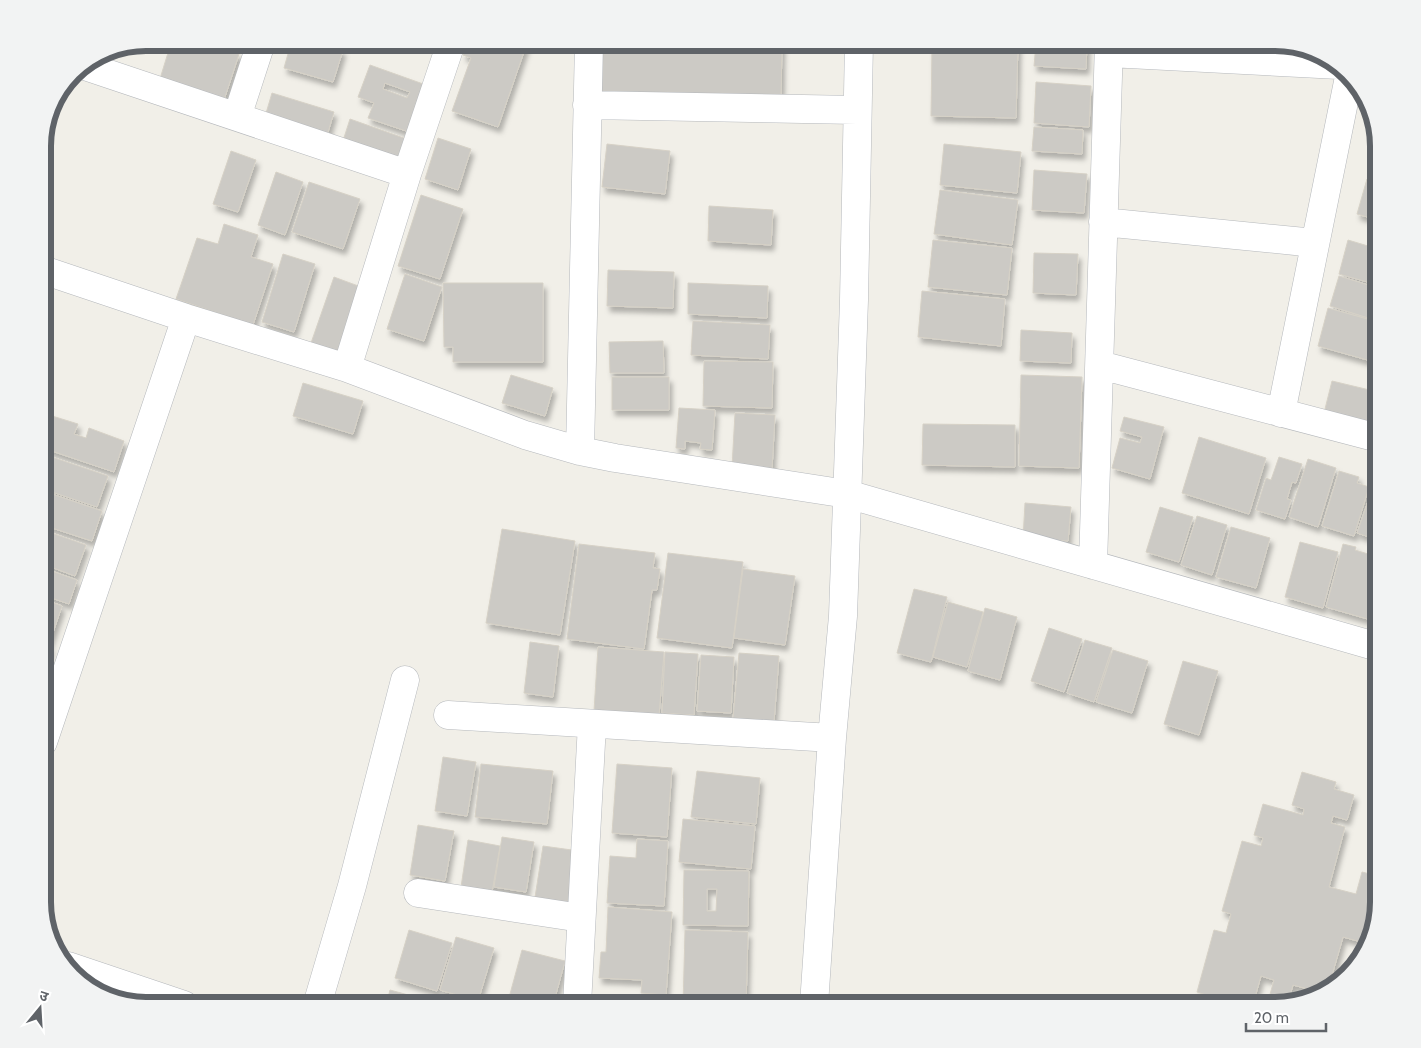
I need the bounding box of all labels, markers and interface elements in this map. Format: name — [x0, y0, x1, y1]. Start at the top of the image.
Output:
north arrow — [15, 983, 65, 1033]
text: उ — [37, 986, 51, 1006]
scale bar — [1246, 1000, 1326, 1032]
text: 20 m — [1254, 1009, 1289, 1027]

